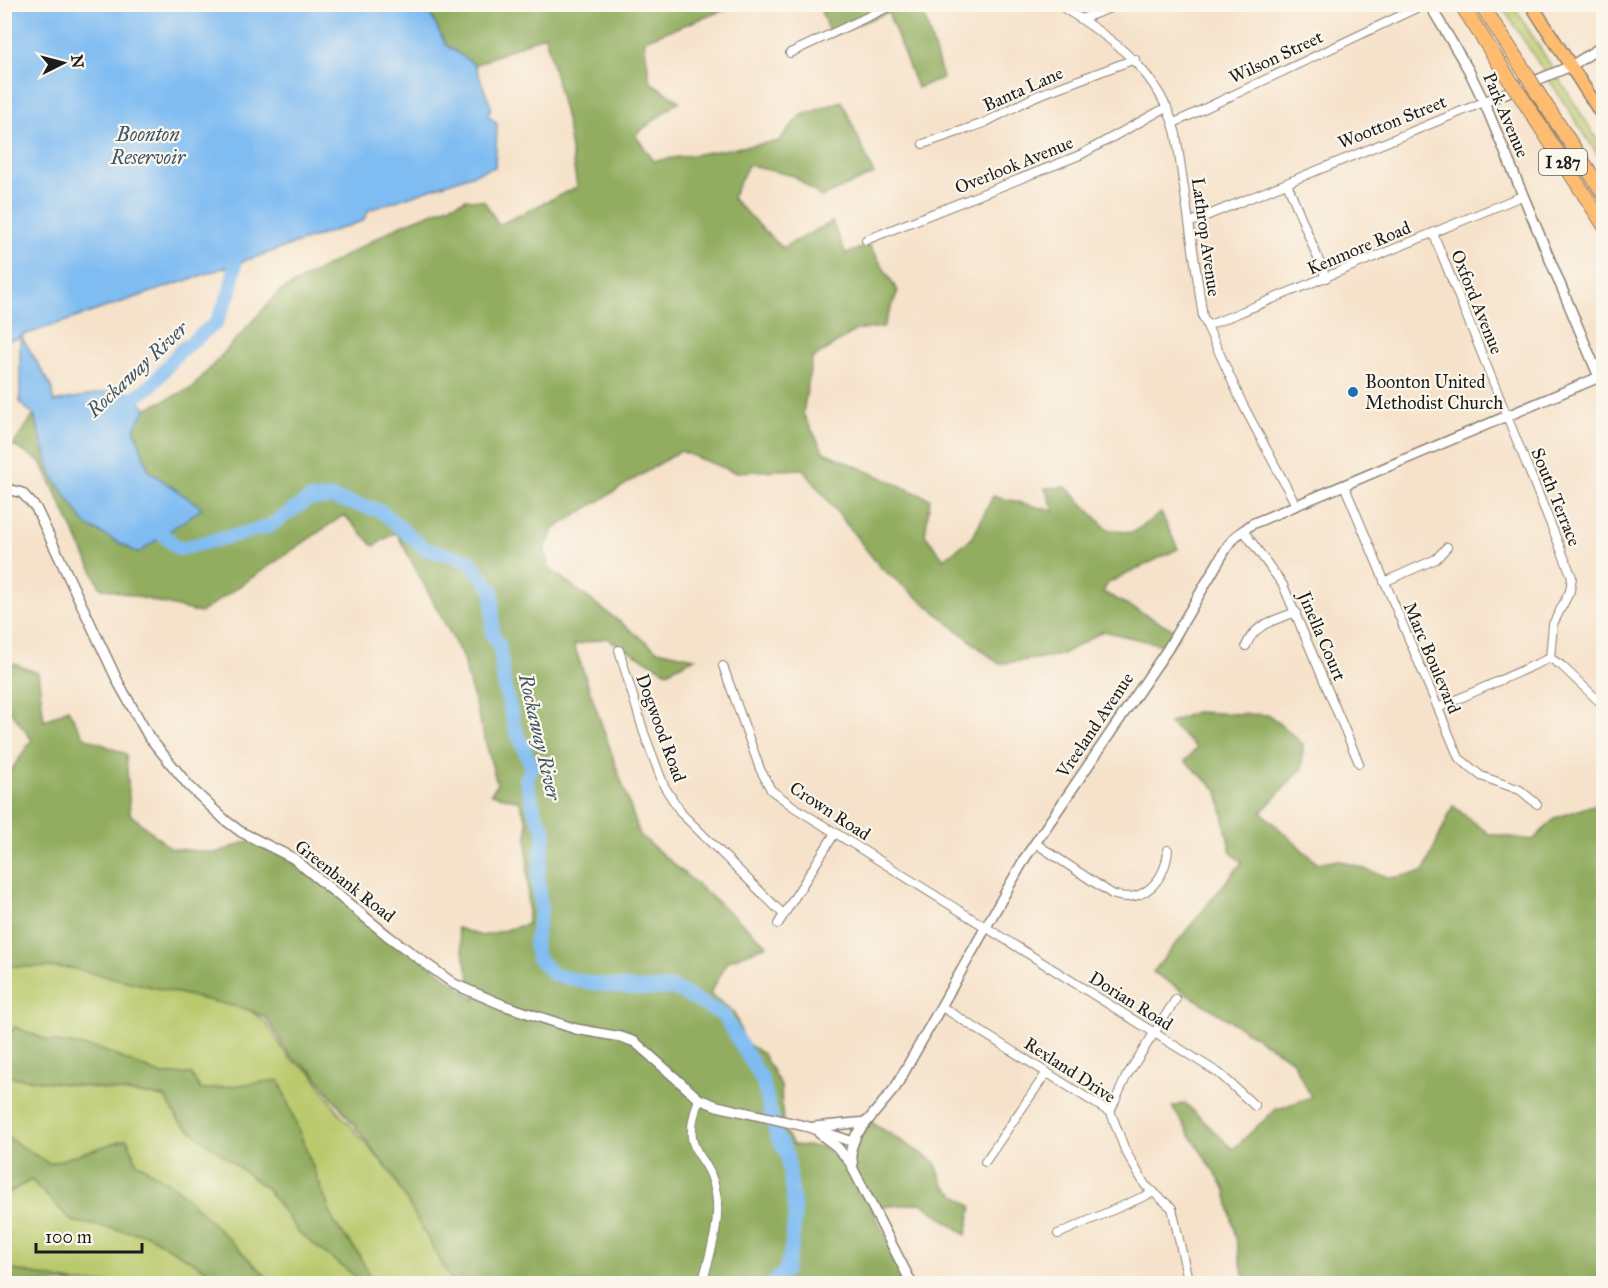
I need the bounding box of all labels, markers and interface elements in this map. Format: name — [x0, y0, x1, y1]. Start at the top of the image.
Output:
street label: Wilson Street — [1226, 25, 1327, 88]
north arrow — [33, 33, 93, 93]
text: N — [67, 54, 88, 70]
street label: Banta Lane — [980, 62, 1066, 116]
street label: Park Avenue — [1478, 69, 1534, 161]
street label: Wootton Street — [1335, 90, 1450, 154]
water label: Boonton Reservoir — [110, 122, 187, 169]
street label: Overlook Avenue — [952, 131, 1076, 199]
road number: I 287 — [1539, 149, 1587, 175]
street label: Lathrop Avenue — [1187, 176, 1225, 298]
street label: Kenmore Road — [1304, 216, 1414, 280]
street label: Oxford Avenue — [1446, 247, 1508, 357]
water label: Rockaway River — [81, 315, 194, 422]
place label: Boonton United Methodist Church — [1365, 371, 1503, 414]
marker: Boonton United Methodist Church — [1346, 385, 1360, 399]
street label: South Terrace — [1526, 445, 1586, 549]
street label: Jinella Court — [1292, 586, 1351, 685]
street label: Marc Boulevard — [1399, 599, 1465, 717]
street label: Vreeland Avenue — [1051, 668, 1138, 783]
water label: Rockaway River — [514, 670, 567, 804]
street label: Dogwood Road — [630, 671, 691, 785]
street label: Crown Road — [786, 777, 874, 845]
street label: Greenbank Road — [291, 835, 399, 927]
street label: Dorian Road — [1085, 967, 1177, 1035]
street label: Rexland Drive — [1020, 1032, 1120, 1108]
scale bar — [36, 1216, 142, 1254]
text: 100 m — [45, 1226, 92, 1248]

